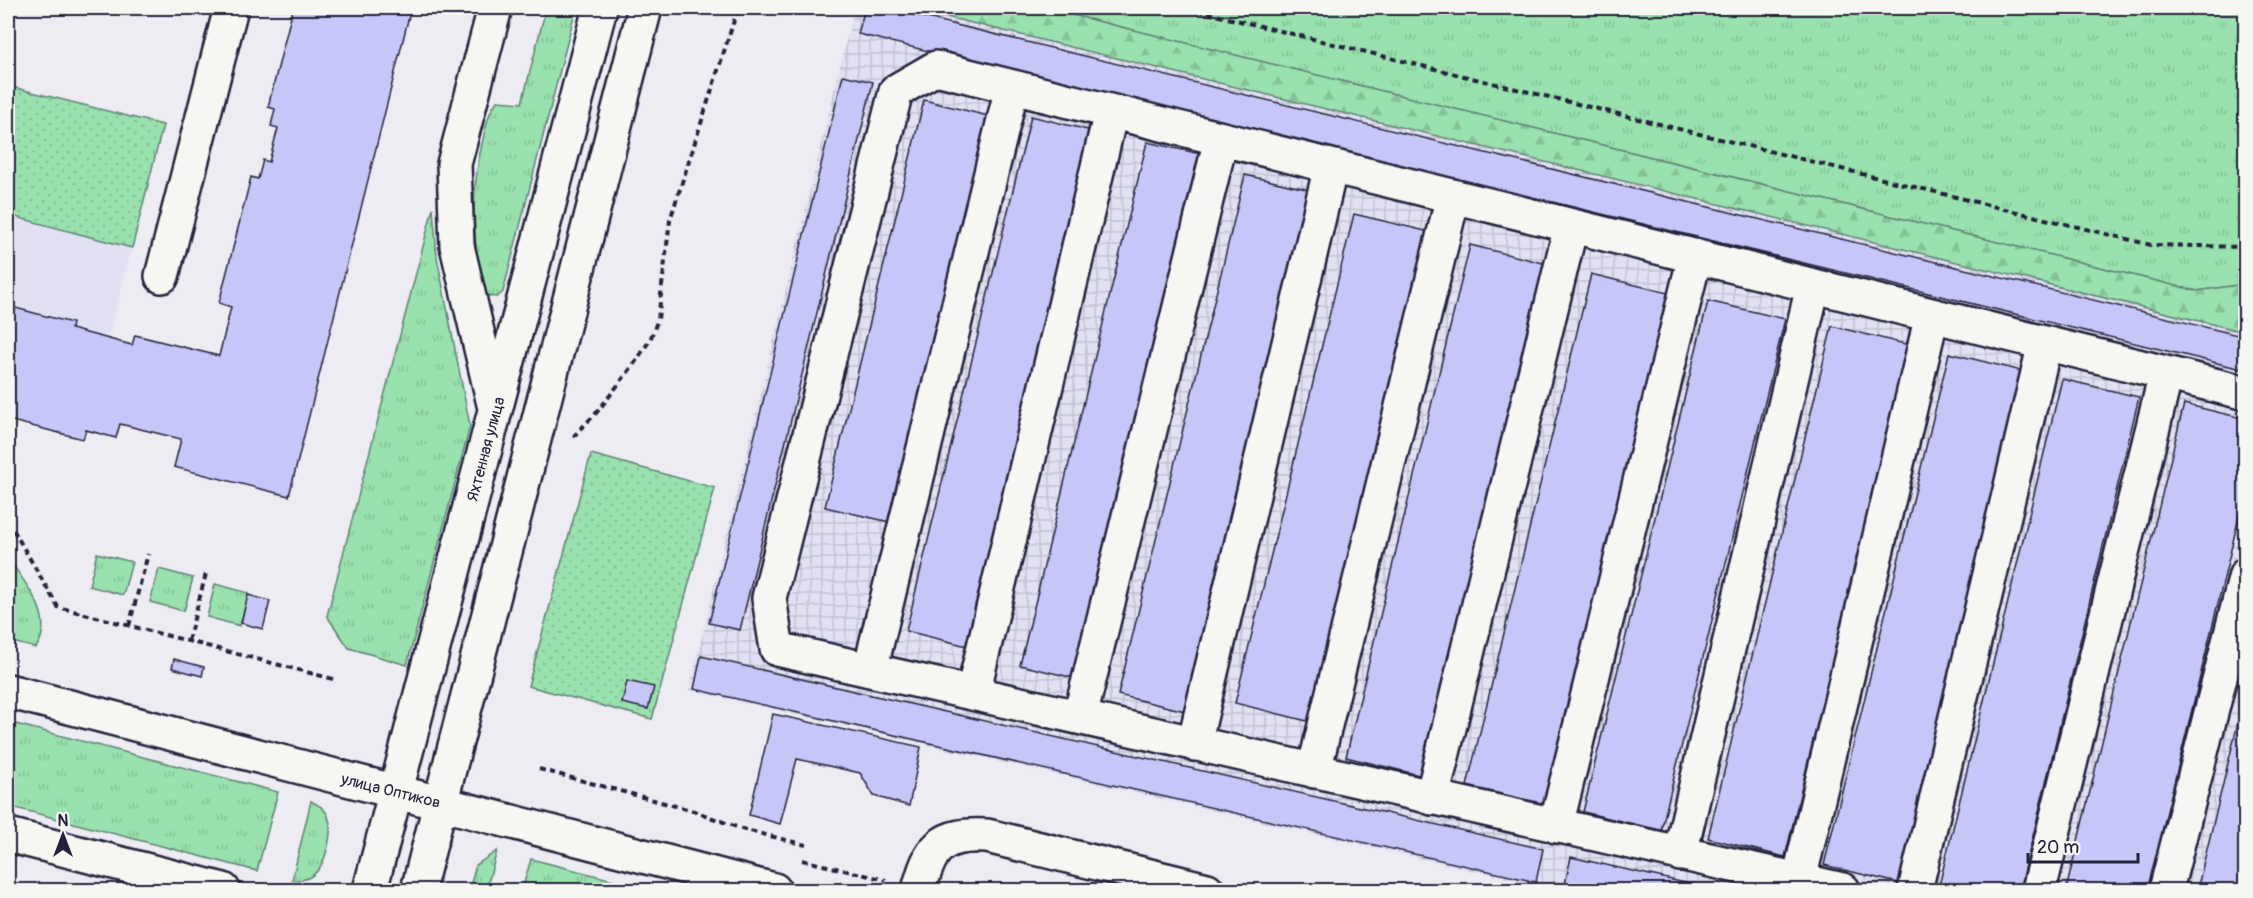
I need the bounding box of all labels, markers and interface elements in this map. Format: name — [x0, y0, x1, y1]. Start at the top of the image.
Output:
street label: Яхтенная улица — [462, 395, 510, 504]
street label: улица Оптиков — [338, 769, 442, 813]
north arrow — [33, 805, 93, 865]
text: N — [58, 811, 69, 831]
scale bar — [2028, 826, 2138, 864]
text: 20 m — [2037, 836, 2079, 859]

